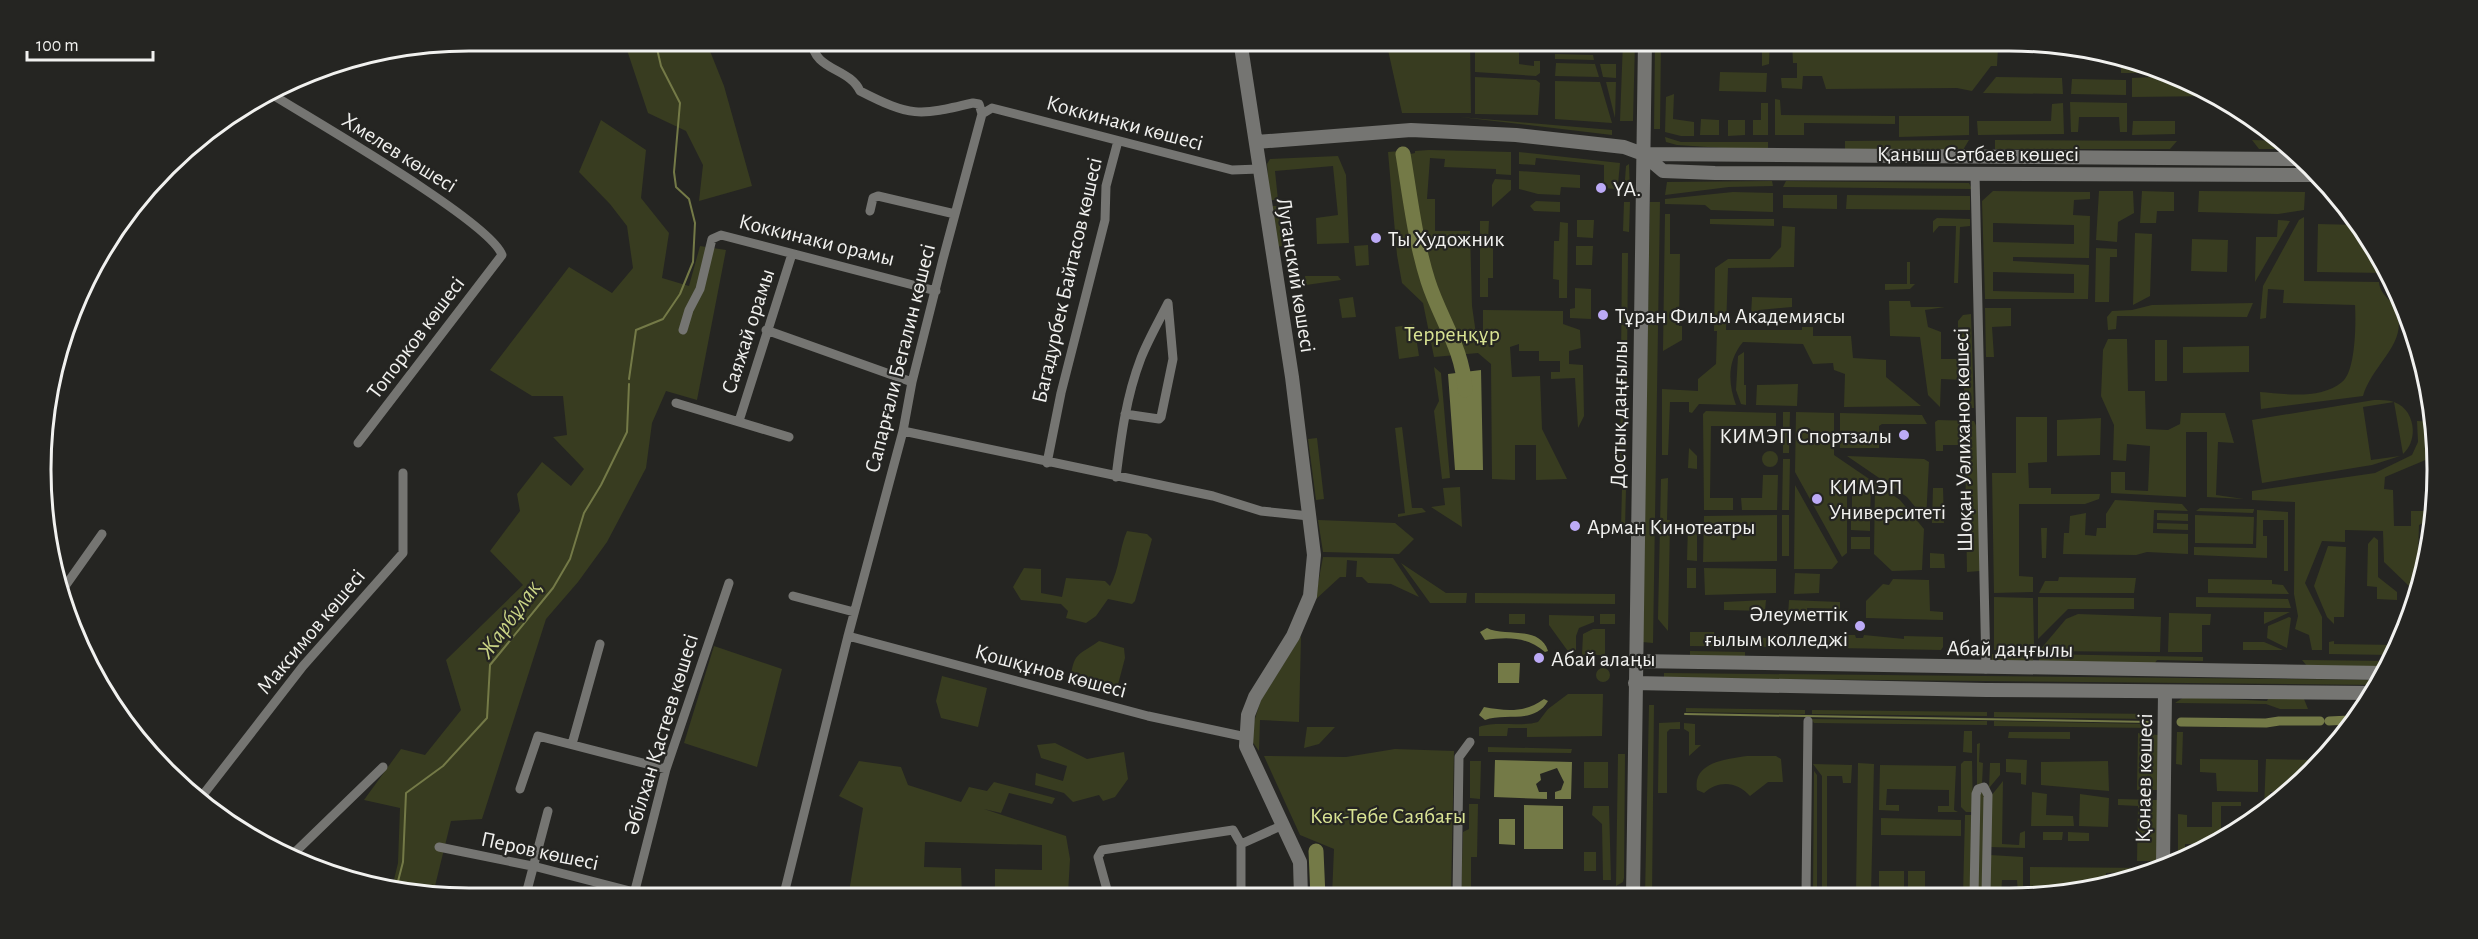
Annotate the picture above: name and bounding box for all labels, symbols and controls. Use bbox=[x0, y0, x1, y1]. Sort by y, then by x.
scale bar bbox=[27, 24, 153, 62]
text: 100 m bbox=[36, 37, 79, 55]
street label: Коккинаки көшесі bbox=[1044, 91, 1206, 154]
street label: Хмелев көшесі bbox=[338, 109, 461, 197]
street label: Қаныш Сәтбаев көшесі bbox=[1877, 143, 2079, 165]
street label: Багадурбек Байтасов көшесі bbox=[1028, 155, 1106, 405]
place label: YA. bbox=[1613, 178, 1641, 200]
marker: YA. bbox=[1594, 181, 1608, 195]
street label: Луганский көшесі bbox=[1273, 196, 1319, 354]
street label: Коккинаки орамы bbox=[737, 210, 897, 270]
place label: Ты Художник bbox=[1388, 228, 1504, 250]
marker: Ты Художник bbox=[1369, 231, 1383, 245]
street label: Сапарғали Бегалин көшесі bbox=[861, 241, 939, 475]
street label: Саяжай орамы bbox=[717, 266, 778, 396]
street label: Топорков көшесі bbox=[363, 272, 469, 403]
place label: Тұран Фильм Академиясы bbox=[1615, 305, 1846, 327]
marker: Тұран Фильм Академиясы bbox=[1596, 308, 1610, 322]
park label: Терреңқұр bbox=[1404, 323, 1500, 345]
street label: Шоқан Уәлиханов көшесі bbox=[1950, 328, 1976, 552]
street label: Достық даңғылы bbox=[1607, 340, 1631, 488]
place label: КИМЭП Спортзалы bbox=[1719, 425, 1892, 447]
marker: КИМЭП Спортзалы bbox=[1897, 428, 1911, 442]
place label: КИМЭП Университеті bbox=[1829, 476, 1946, 523]
marker: КИМЭП Университеті bbox=[1810, 492, 1824, 506]
place label: Арман Кинотеатры bbox=[1587, 516, 1755, 538]
marker: Арман Кинотеатры bbox=[1568, 519, 1582, 533]
street label: Максимов көшесі bbox=[252, 565, 369, 698]
water label: Жарбұлақ bbox=[473, 576, 546, 663]
place label: Әлеуметтік ғылым колледжі bbox=[1705, 603, 1848, 650]
marker: Әлеуметтік ғылым колледжі bbox=[1853, 619, 1867, 633]
street label: Әбілхан Қастеев көшесі bbox=[620, 631, 702, 838]
street label: Абай даңғылы bbox=[1946, 637, 2074, 661]
street label: Қошқұнов көшесі bbox=[972, 640, 1129, 702]
place label: Абай алаңы bbox=[1551, 648, 1656, 670]
marker: Абай алаңы bbox=[1532, 651, 1546, 665]
street label: Қонаев көшесі bbox=[2132, 713, 2156, 843]
park label: Көк-Төбе Саябағы bbox=[1310, 805, 1466, 827]
street label: Перов көшесі bbox=[479, 828, 601, 874]

